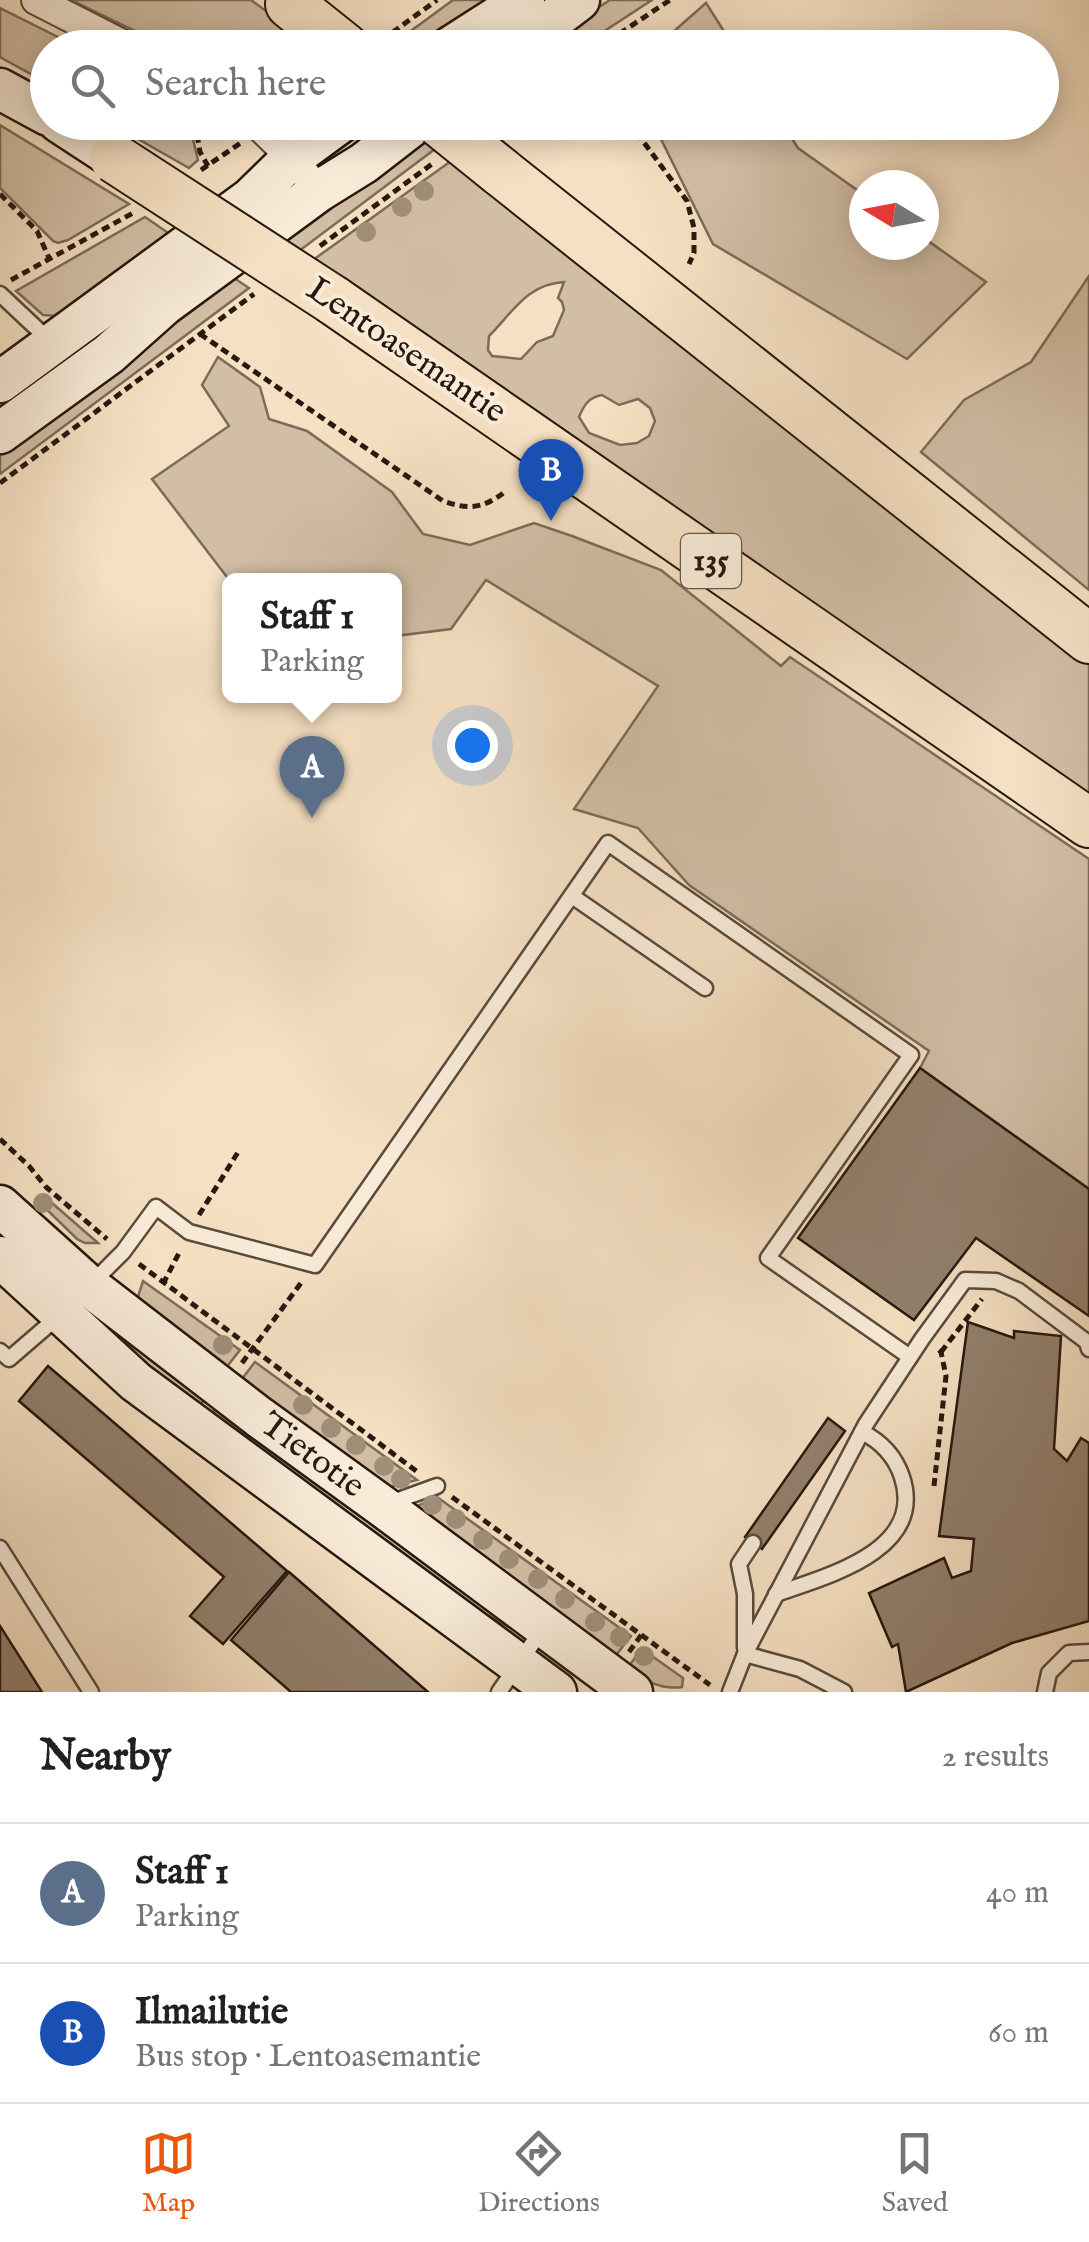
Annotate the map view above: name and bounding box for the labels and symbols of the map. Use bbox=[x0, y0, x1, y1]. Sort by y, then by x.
north arrow bbox=[849, 170, 939, 260]
street label: Lentoasemantie bbox=[297, 267, 515, 435]
pin: B bbox=[518, 438, 584, 521]
road number: 135 bbox=[681, 534, 741, 588]
your location bbox=[447, 720, 498, 771]
pin: A bbox=[280, 736, 344, 818]
street label: Tietotie bbox=[251, 1402, 374, 1509]

